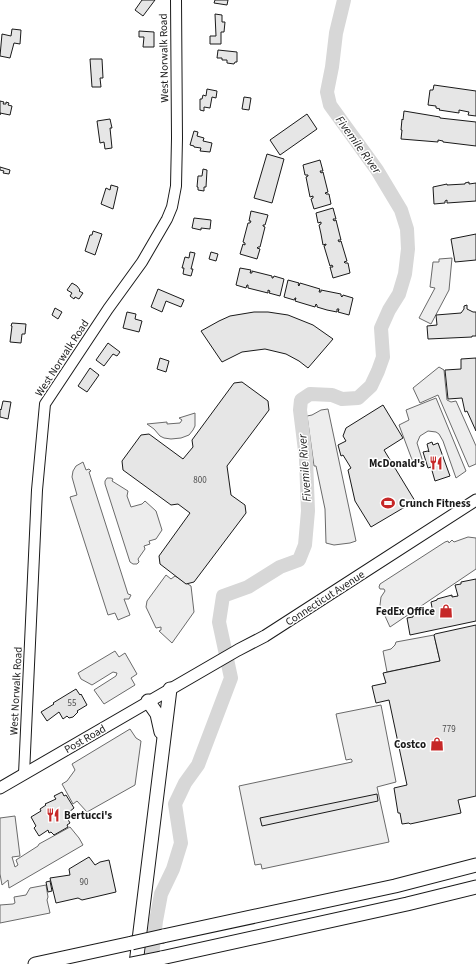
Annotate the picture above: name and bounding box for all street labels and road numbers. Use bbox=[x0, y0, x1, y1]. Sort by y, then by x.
street label: West Norwalk Road bbox=[156, 13, 172, 103]
street label: West Norwalk Road bbox=[31, 317, 93, 399]
street label: Connecticut Avenue bbox=[282, 566, 368, 629]
street label: West Norwalk Road bbox=[6, 646, 26, 736]
street label: Post Road bbox=[61, 721, 109, 757]

